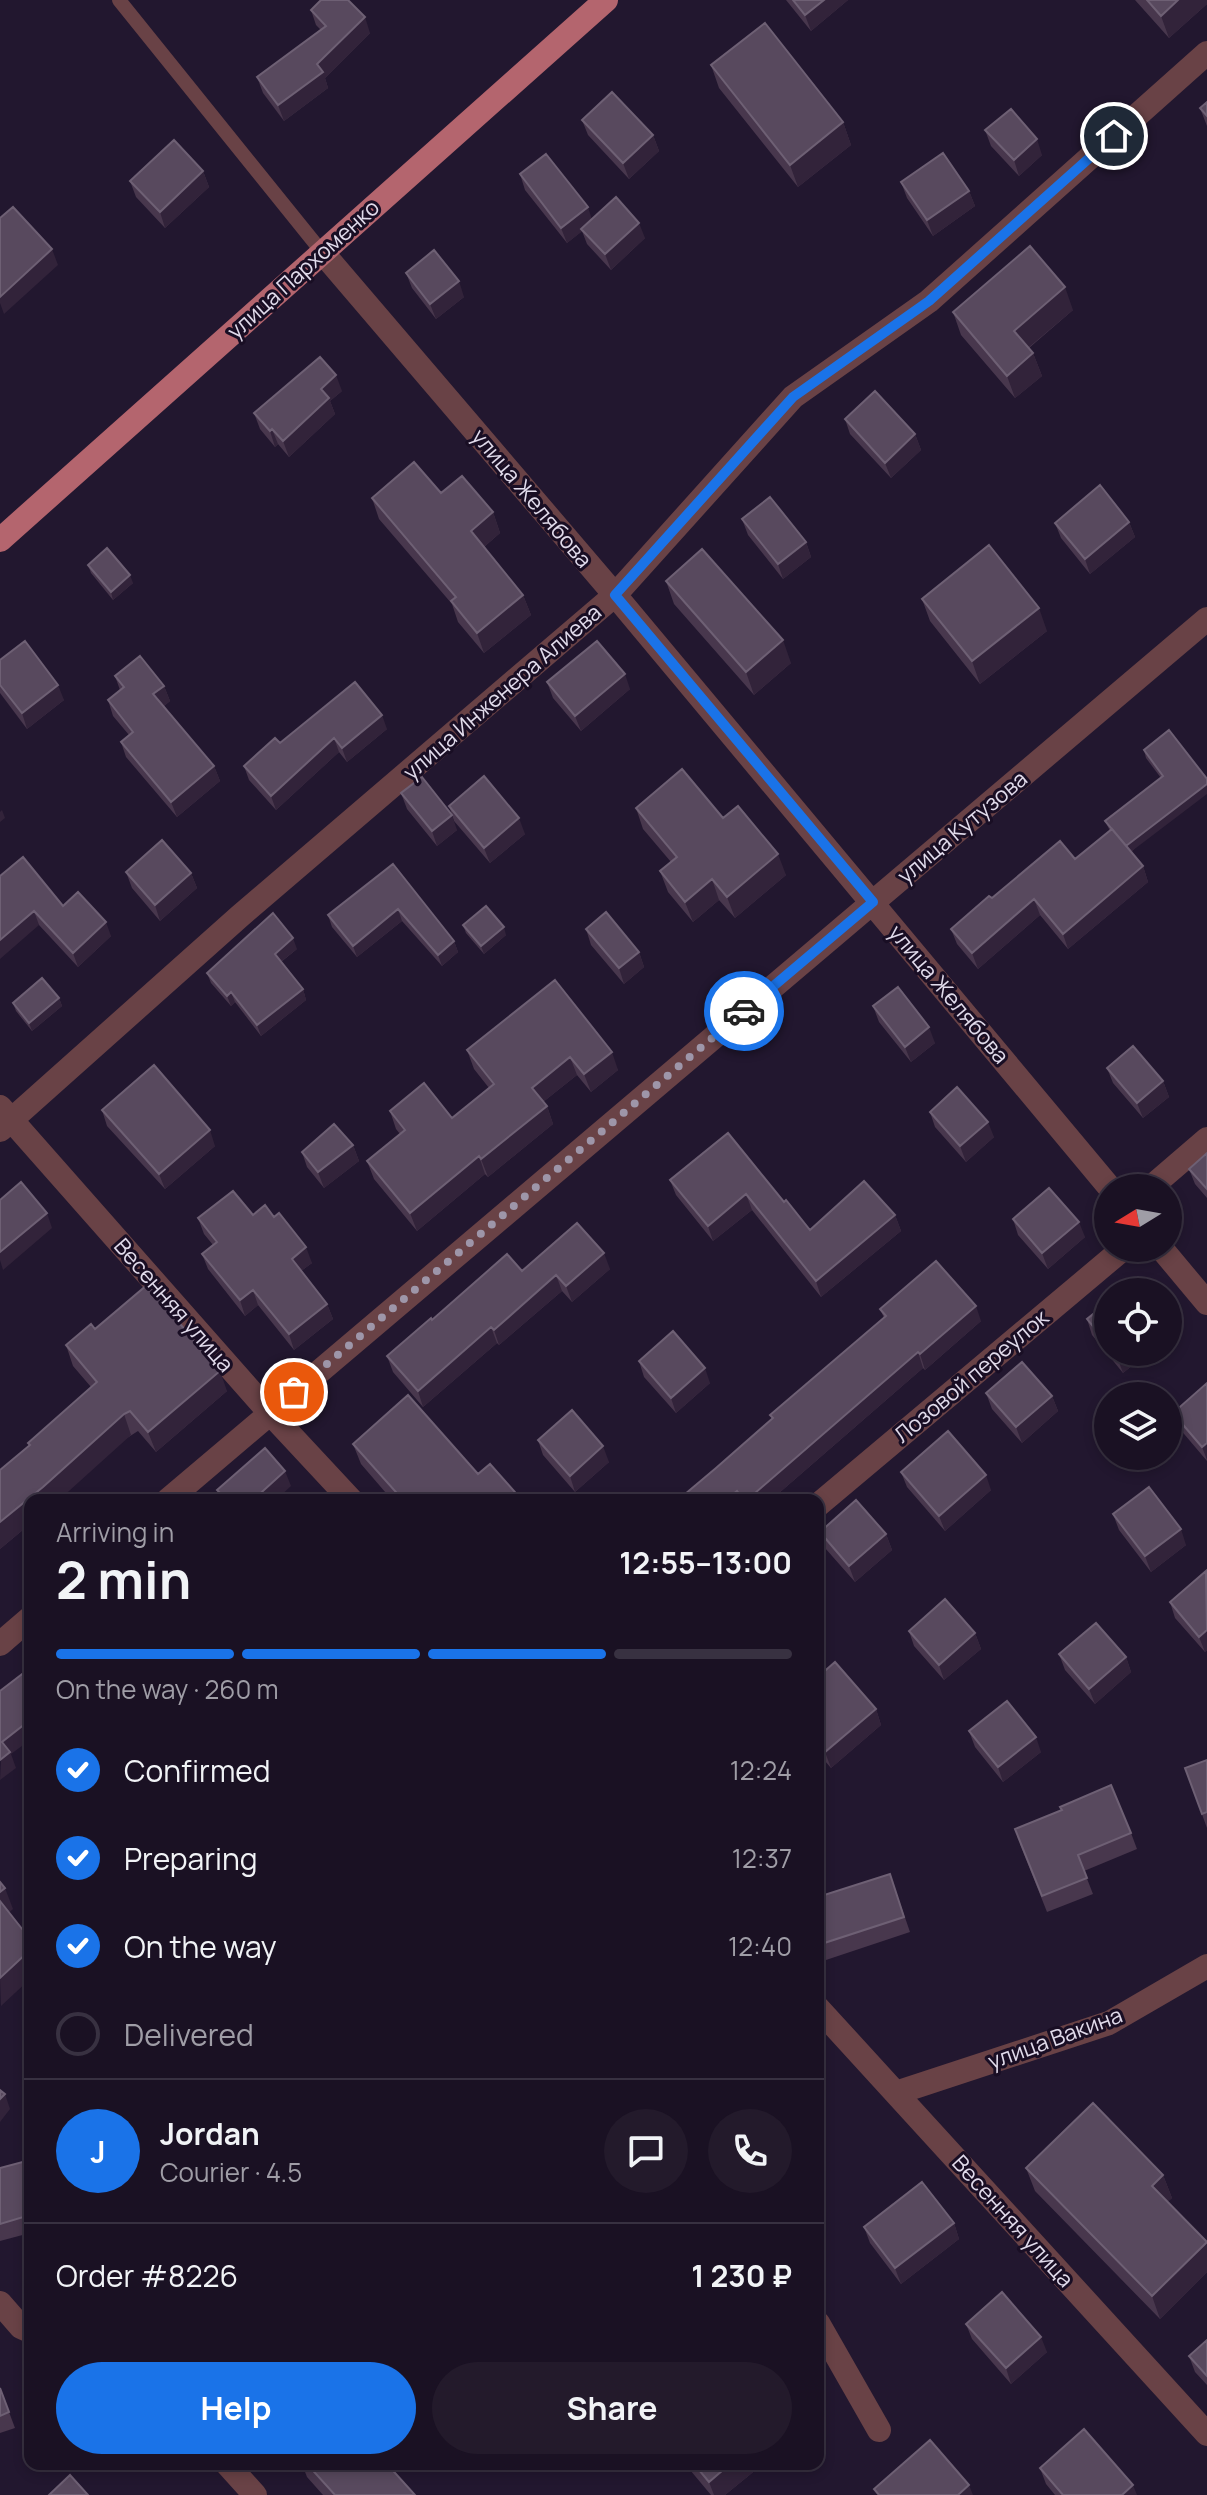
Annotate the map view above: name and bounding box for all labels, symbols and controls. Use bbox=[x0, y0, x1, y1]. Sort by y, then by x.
pin bbox=[1080, 102, 1148, 170]
icon: home bbox=[1092, 114, 1136, 158]
street label: улица Пархоменко bbox=[220, 192, 386, 346]
street label: улица Желябова bbox=[465, 422, 599, 574]
street label: улица Инженера Алиева bbox=[396, 597, 608, 787]
street label: улица Кутузова bbox=[891, 764, 1033, 890]
street label: улица Желябова bbox=[882, 918, 1016, 1070]
courier bbox=[704, 971, 784, 1051]
icon: car bbox=[722, 989, 766, 1033]
north arrow bbox=[1094, 1174, 1182, 1262]
map controls bbox=[1094, 1174, 1182, 1470]
street label: Весенняя улица bbox=[107, 1232, 241, 1378]
button: locate bbox=[1094, 1278, 1182, 1366]
street label: Лозовой переулок bbox=[887, 1302, 1055, 1449]
pin bbox=[260, 1358, 328, 1426]
icon: bag bbox=[272, 1370, 316, 1414]
button: layers bbox=[1094, 1382, 1182, 1470]
text: Arriving in bbox=[56, 1514, 174, 1550]
text: 12:55–13:00 bbox=[619, 1542, 792, 1583]
text: 2 min bbox=[56, 1544, 191, 1615]
text: On the way · 260 m bbox=[56, 1671, 279, 1707]
icon: check bbox=[56, 1748, 100, 1792]
text: Confirmed bbox=[124, 1750, 271, 1791]
text: 12:24 bbox=[730, 1752, 792, 1788]
icon: check bbox=[56, 1836, 100, 1880]
text: Preparing bbox=[124, 1838, 258, 1879]
text: 12:37 bbox=[732, 1840, 792, 1876]
icon: check bbox=[56, 1924, 100, 1968]
text: On the way bbox=[124, 1926, 277, 1967]
text: 12:40 bbox=[728, 1928, 792, 1964]
street label: улица Вакина bbox=[984, 2000, 1126, 2076]
text: Delivered bbox=[124, 2014, 254, 2055]
button: chat bbox=[604, 2109, 688, 2193]
button: phone bbox=[708, 2109, 792, 2193]
text: Jordan bbox=[160, 2113, 260, 2154]
text: J bbox=[90, 2131, 106, 2172]
street label: Весенняя улица bbox=[946, 2148, 1080, 2294]
text: Courier · 4.5 bbox=[160, 2154, 302, 2190]
text: Order #8226 bbox=[56, 2255, 238, 2296]
text: 1 230 ₽ bbox=[691, 2255, 792, 2296]
button: Help bbox=[56, 2362, 416, 2454]
button: Share bbox=[432, 2362, 792, 2454]

